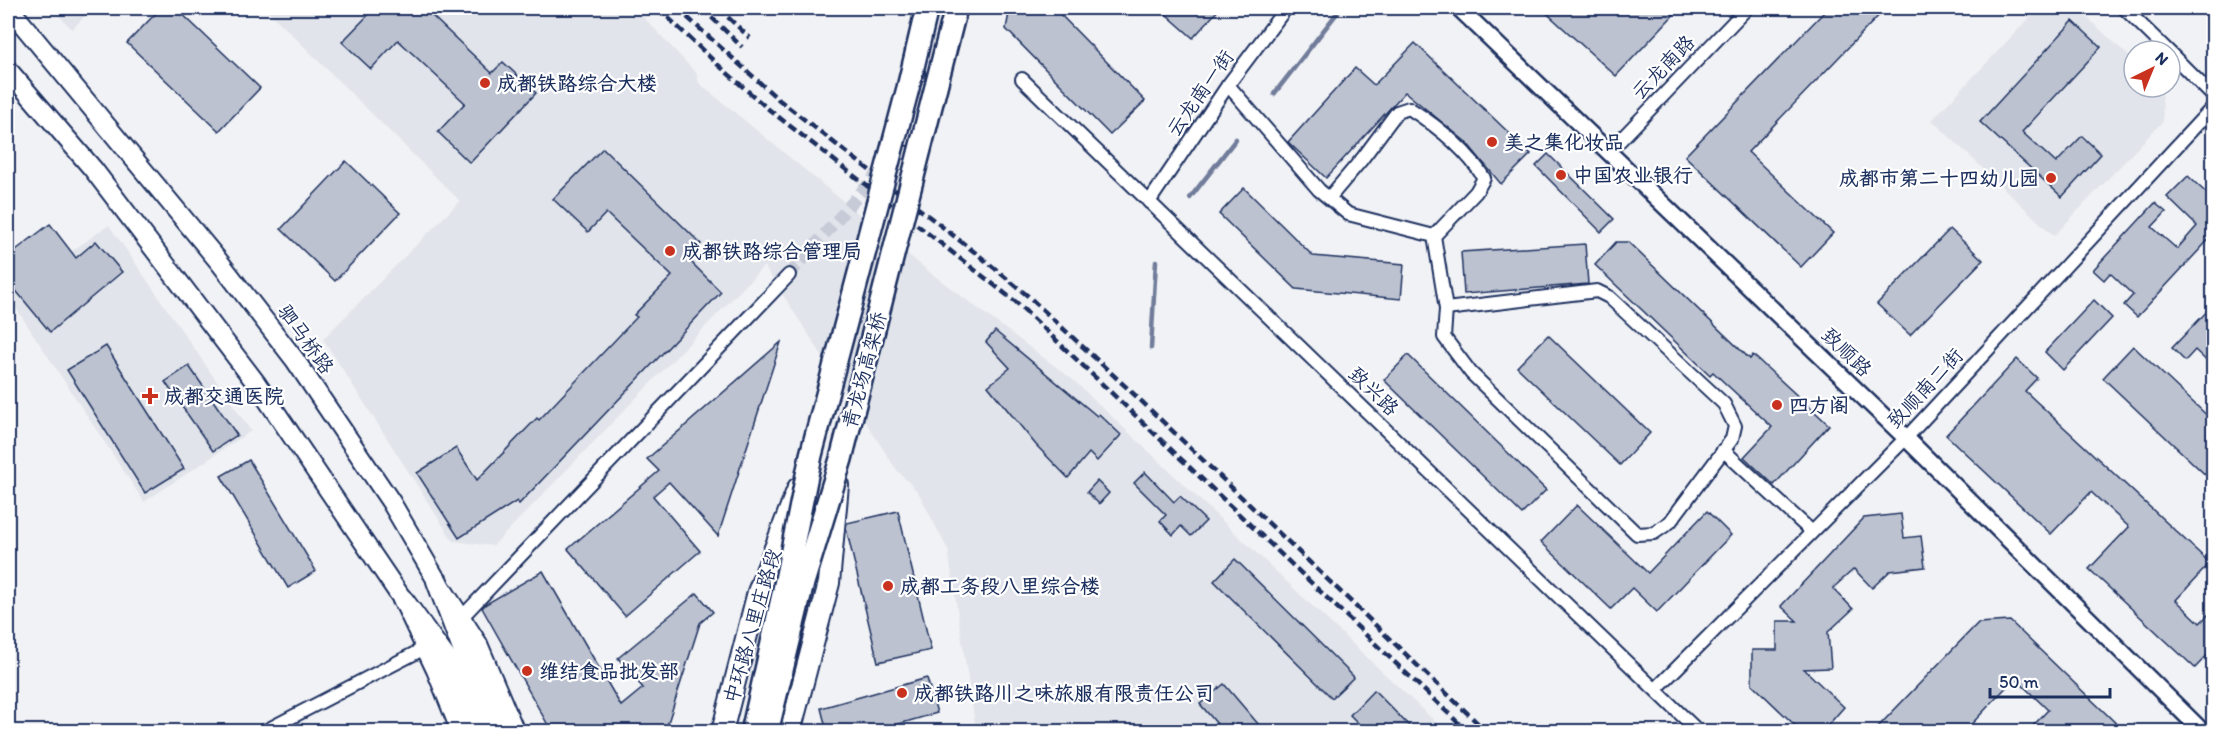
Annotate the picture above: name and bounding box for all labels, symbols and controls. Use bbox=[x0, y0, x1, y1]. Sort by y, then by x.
street label: 云龙南路 bbox=[1627, 29, 1700, 104]
north arrow bbox=[2122, 39, 2182, 99]
street label: 云龙南一街 bbox=[1161, 45, 1239, 141]
text: N bbox=[2151, 48, 2172, 69]
place label: 成都铁路综合大楼 bbox=[497, 71, 657, 95]
marker: 成都铁路综合大楼 bbox=[478, 76, 492, 90]
place label: 美之集化妆品 bbox=[1504, 130, 1624, 154]
marker: 美之集化妆品 bbox=[1485, 135, 1499, 149]
place label: 中国农业银行 bbox=[1573, 163, 1693, 187]
place label: 成都市第二十四幼儿园 bbox=[1839, 166, 2039, 190]
marker: 中国农业银行 bbox=[1554, 168, 1568, 182]
marker: 成都市第二十四幼儿园 bbox=[2044, 171, 2058, 185]
place label: 成都铁路综合管理局 bbox=[682, 239, 862, 263]
marker: 成都铁路综合管理局 bbox=[663, 244, 677, 258]
street label: 驷马桥路 bbox=[273, 300, 340, 379]
street label: 青龙场高架桥 bbox=[837, 309, 891, 431]
street label: 致顺路 bbox=[1817, 323, 1878, 382]
street label: 致顺南二街 bbox=[1882, 343, 1968, 433]
street label: 致兴路 bbox=[1344, 362, 1405, 421]
place label: 成都交通医院 bbox=[164, 384, 284, 408]
marker: 成都交通医院 bbox=[141, 387, 159, 405]
place label: 四方阁 bbox=[1789, 393, 1849, 417]
marker: 四方阁 bbox=[1770, 398, 1784, 412]
street label: 中环路八里庄路段 bbox=[718, 546, 786, 706]
place label: 成都工务段八里综合楼 bbox=[900, 574, 1100, 598]
marker: 成都工务段八里综合楼 bbox=[881, 579, 895, 593]
place label: 维结食品批发部 bbox=[539, 659, 679, 683]
scale bar bbox=[1990, 661, 2110, 699]
marker: 维结食品批发部 bbox=[520, 664, 534, 678]
text: 50 m bbox=[1999, 671, 2039, 693]
place label: 成都铁路川之味旅服有限责任公司 bbox=[914, 681, 1214, 705]
marker: 成都铁路川之味旅服有限责任公司 bbox=[895, 686, 909, 700]

